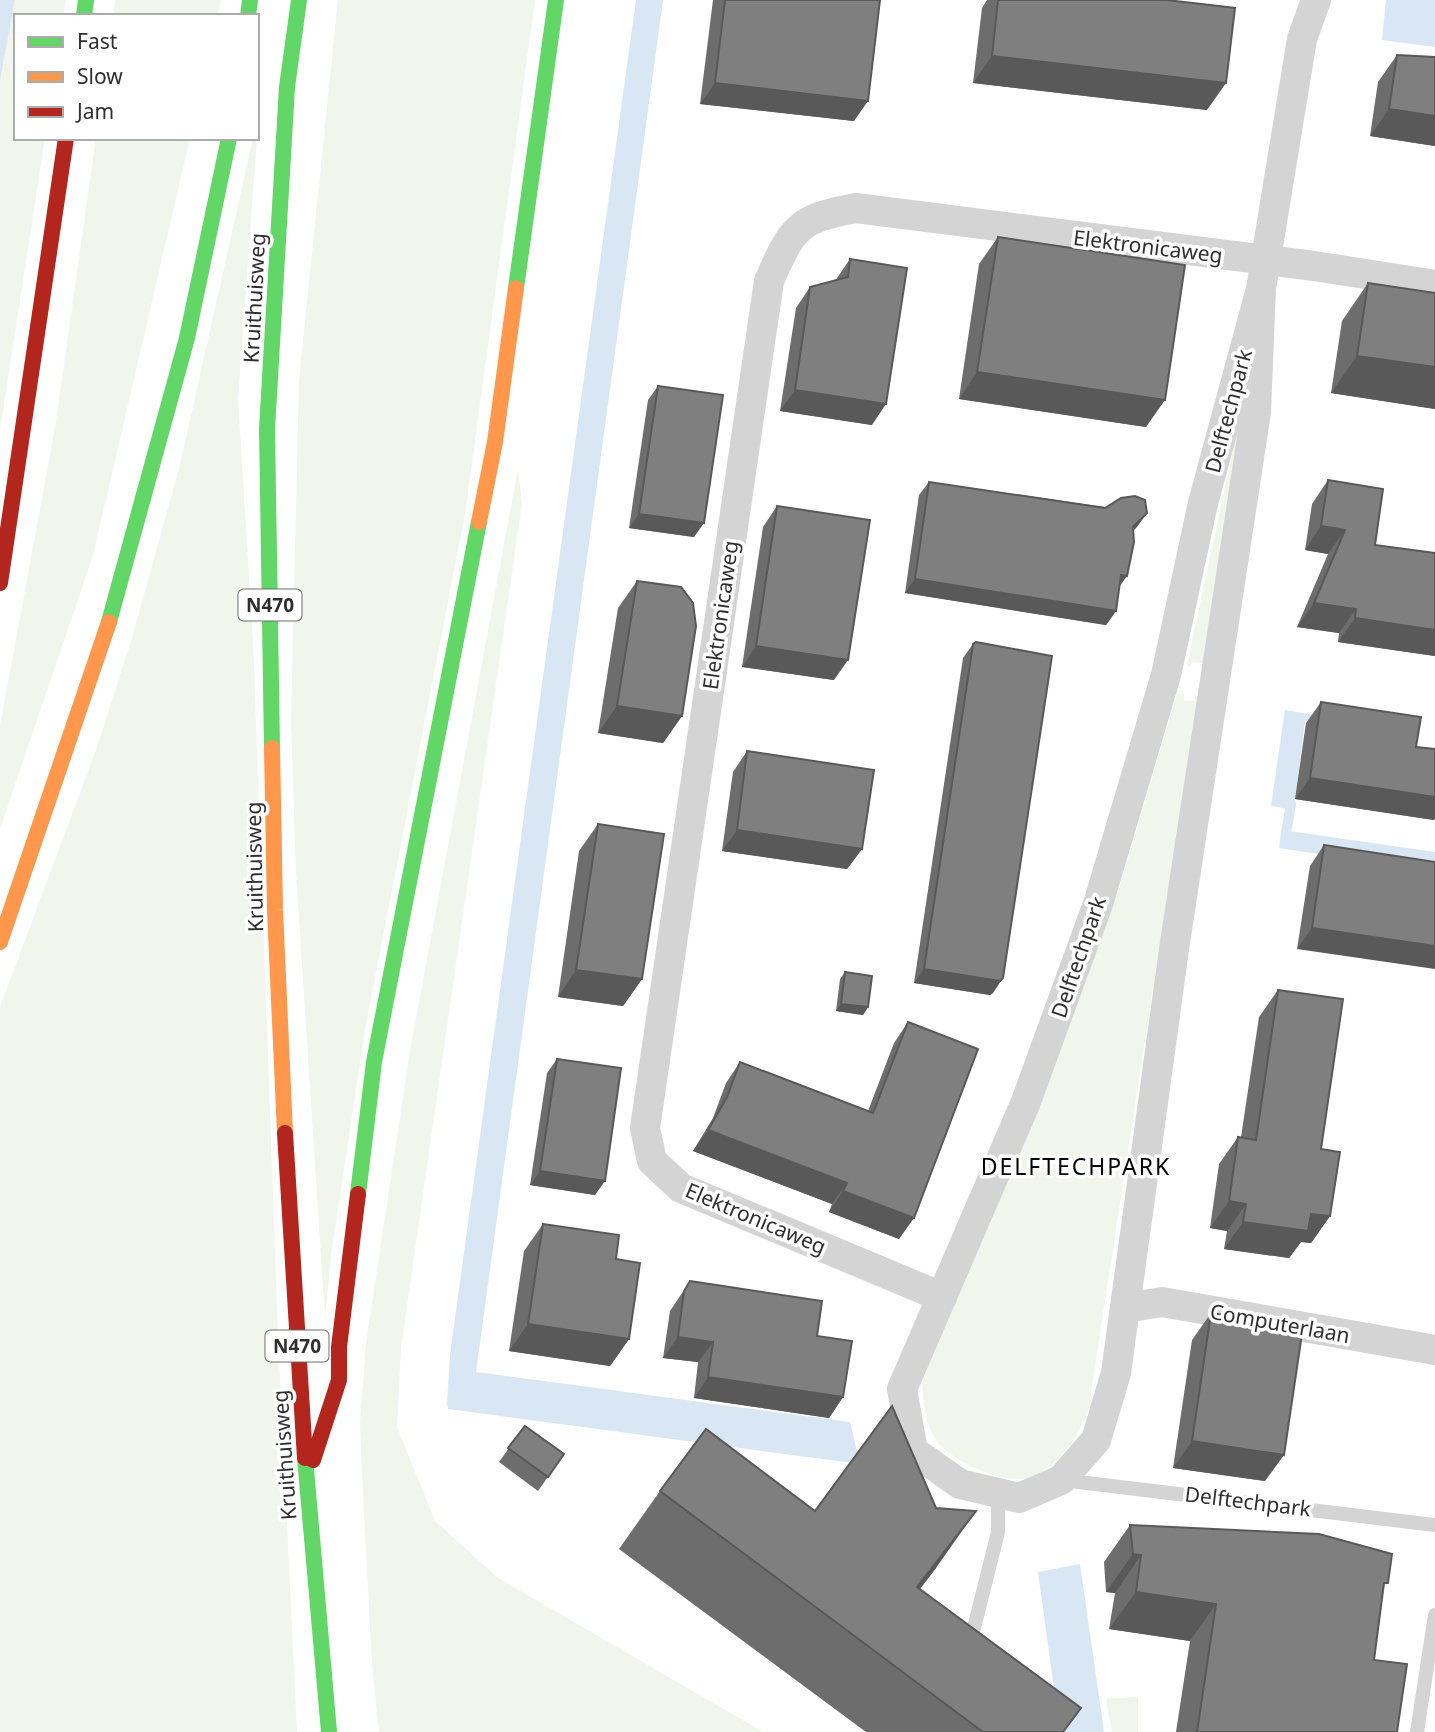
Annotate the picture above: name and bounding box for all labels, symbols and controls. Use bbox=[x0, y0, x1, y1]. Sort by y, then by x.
legend bbox=[14, 14, 259, 140]
text: Fast bbox=[77, 27, 118, 55]
text: Slow bbox=[77, 62, 123, 90]
text: Jam bbox=[75, 97, 114, 125]
street label: Elektronicaweg bbox=[1072, 223, 1224, 269]
street label: Kruithuisweg bbox=[237, 232, 271, 364]
street label: Delftechpark bbox=[1198, 345, 1258, 476]
street label: Elektronicaweg bbox=[696, 539, 744, 691]
road number: N470 bbox=[238, 590, 302, 620]
street label: Kruithuisweg bbox=[239, 802, 269, 932]
street label: Delftechpark bbox=[1044, 892, 1112, 1022]
district label: DELFTECHPARK bbox=[981, 1150, 1171, 1182]
street label: Elektronicaweg bbox=[681, 1176, 831, 1260]
street label: Computerlaan bbox=[1208, 1297, 1352, 1349]
road number: N470 bbox=[266, 1330, 328, 1362]
street label: Kruithuisweg bbox=[265, 1389, 303, 1521]
street label: Delftechpark bbox=[1183, 1479, 1313, 1523]

